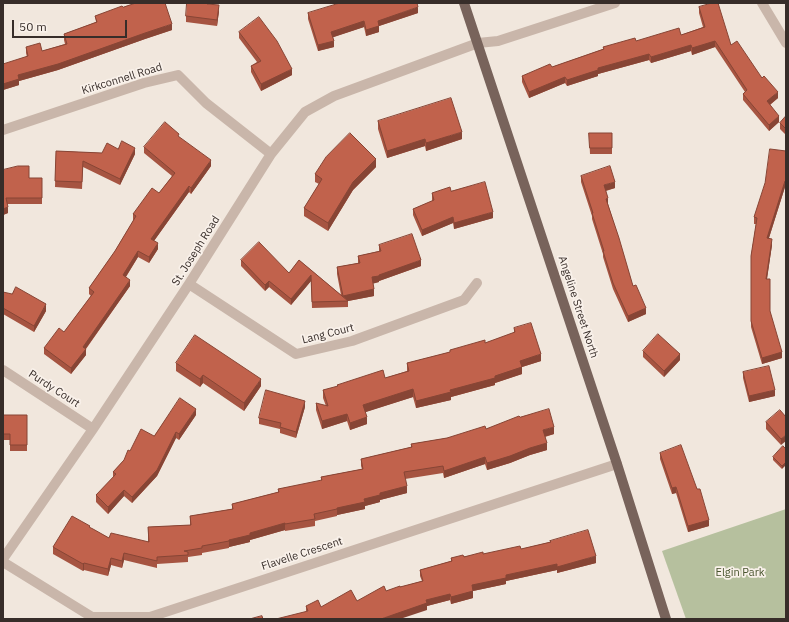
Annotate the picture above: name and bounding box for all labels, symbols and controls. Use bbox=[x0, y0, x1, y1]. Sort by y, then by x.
scale bar bbox=[14, 12, 129, 38]
text: 50 m bbox=[19, 19, 47, 34]
street label: Kirkconnell Road bbox=[80, 61, 164, 97]
street label: St. Joseph Road bbox=[169, 214, 223, 288]
street label: Angeline Street North bbox=[555, 254, 601, 360]
street label: Lang Court bbox=[301, 321, 355, 347]
street label: Purdy Court bbox=[26, 368, 82, 410]
street label: Flavelle Crescent bbox=[260, 535, 344, 573]
park label: Elgin Park bbox=[715, 566, 765, 580]

